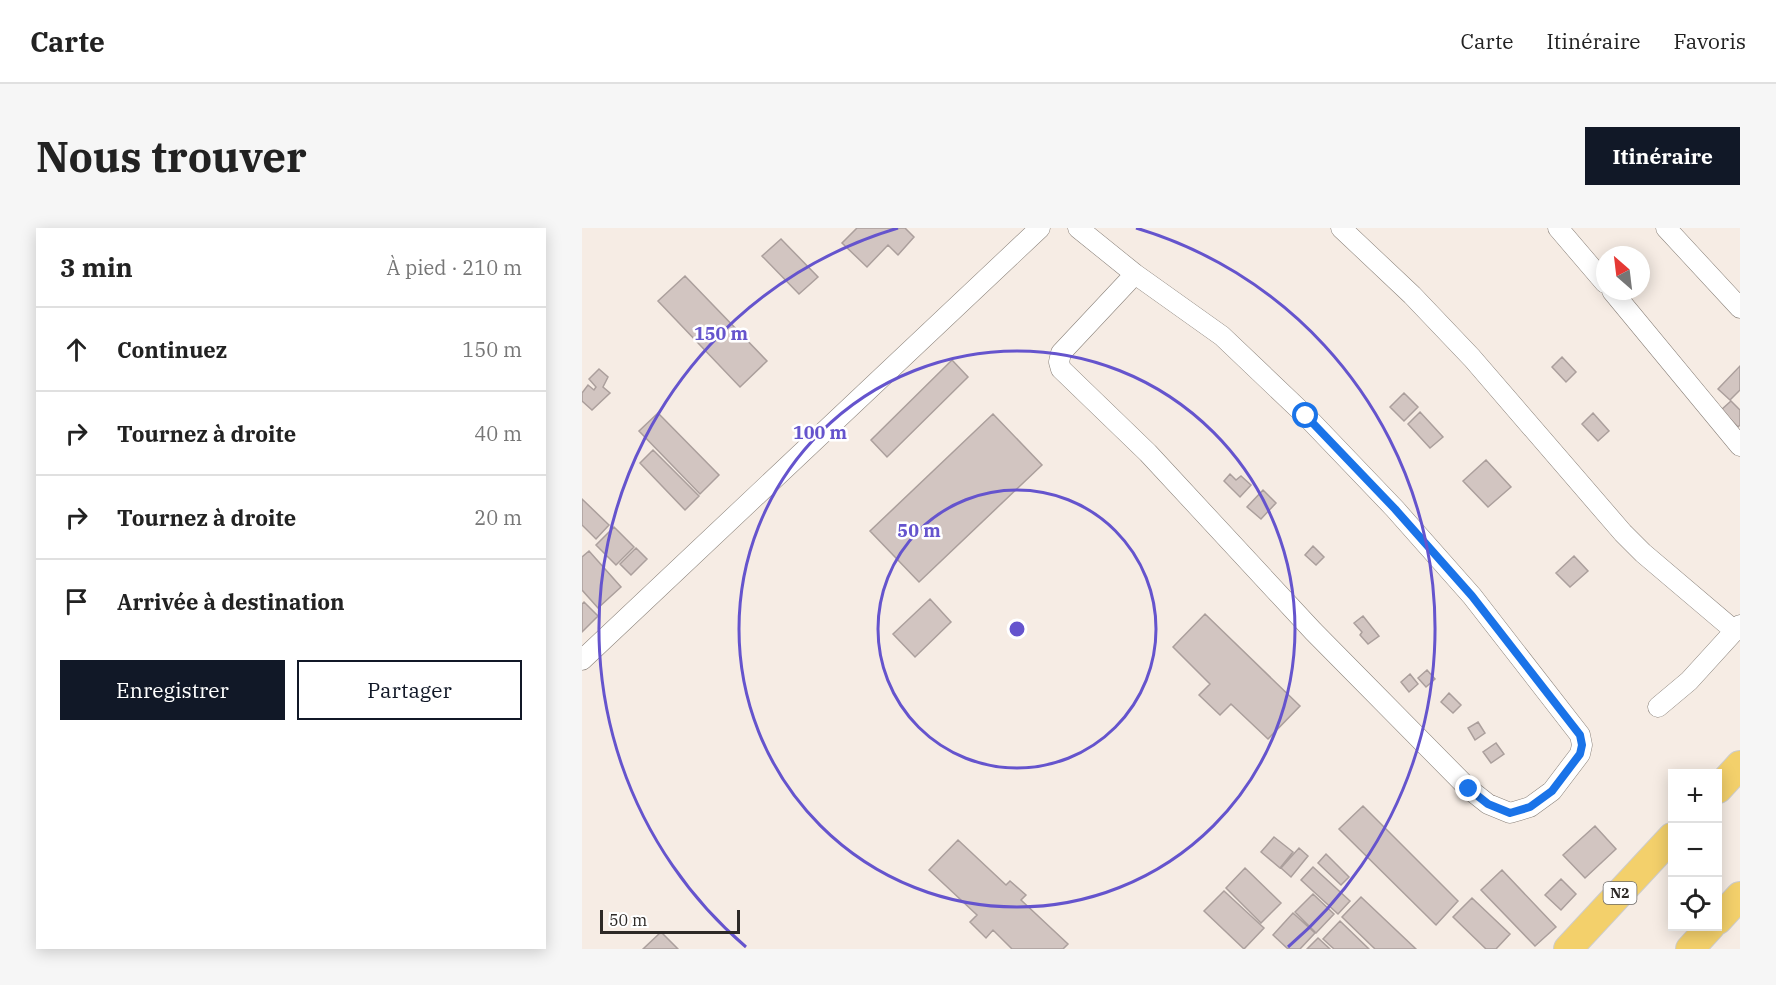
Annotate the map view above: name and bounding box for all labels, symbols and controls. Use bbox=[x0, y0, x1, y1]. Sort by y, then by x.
text: Carte bbox=[30, 23, 105, 60]
text: Carte bbox=[1460, 27, 1514, 55]
text: Itinéraire bbox=[1547, 27, 1640, 55]
text: Favoris bbox=[1673, 27, 1746, 55]
button: Itinéraire bbox=[1585, 127, 1740, 185]
text: Nous trouver bbox=[36, 129, 307, 184]
north arrow bbox=[1596, 246, 1650, 300]
text: 3 min bbox=[60, 250, 133, 284]
text: À pied · 210 m bbox=[387, 254, 522, 281]
text: 150 m bbox=[694, 322, 749, 345]
icon: ahead bbox=[60, 333, 93, 366]
text: Continuez bbox=[117, 335, 227, 364]
text: 150 m bbox=[462, 336, 522, 363]
route start bbox=[1292, 402, 1318, 428]
icon: right bbox=[60, 417, 93, 450]
text: Tournez à droite bbox=[117, 419, 296, 448]
text: 40 m bbox=[474, 420, 522, 447]
text: 100 m bbox=[793, 421, 848, 444]
icon: right bbox=[60, 501, 93, 534]
text: Tournez à droite bbox=[117, 503, 296, 532]
text: 20 m bbox=[474, 504, 522, 531]
text: 50 m bbox=[897, 519, 941, 542]
icon: arrive bbox=[60, 585, 93, 618]
text: Arrivée à destination bbox=[117, 587, 345, 616]
centre of rings bbox=[1007, 619, 1027, 639]
button: Enregistrer bbox=[60, 660, 285, 720]
button: Partager bbox=[297, 660, 522, 720]
map controls bbox=[1668, 769, 1722, 931]
button: + bbox=[1668, 769, 1722, 823]
route end bbox=[1455, 775, 1481, 801]
button: − bbox=[1668, 823, 1722, 877]
button: locate bbox=[1668, 877, 1722, 931]
road number: N2 bbox=[1604, 882, 1636, 904]
scale bar bbox=[600, 907, 740, 934]
text: 50 m bbox=[609, 910, 647, 930]

